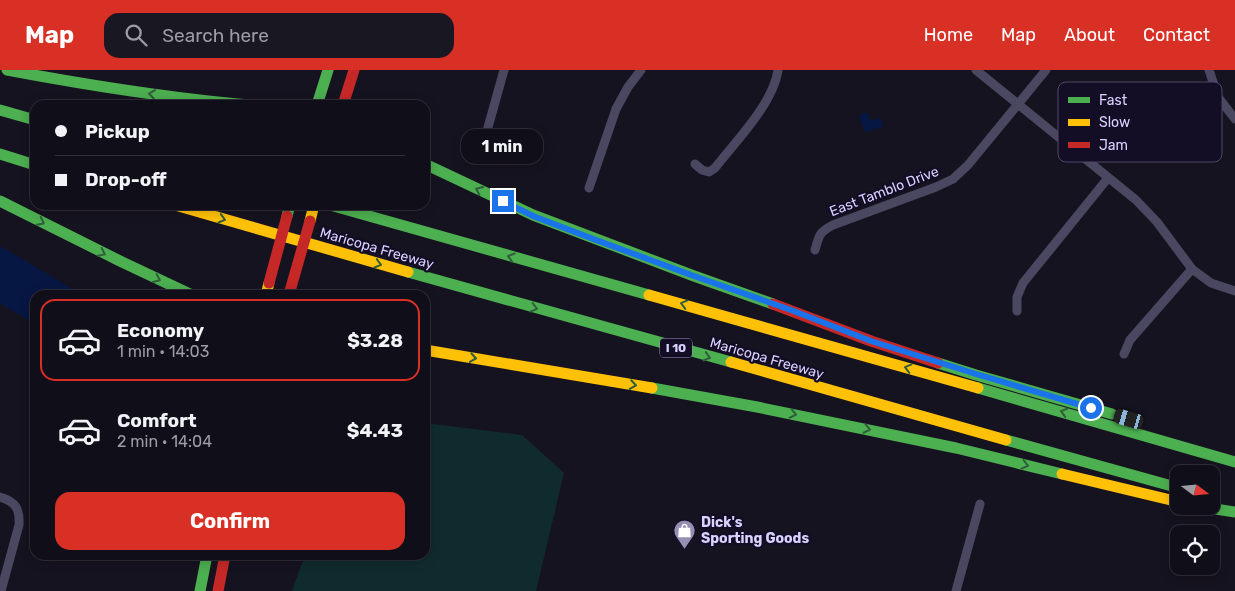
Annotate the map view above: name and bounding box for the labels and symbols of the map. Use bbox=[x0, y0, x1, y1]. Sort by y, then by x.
legend bbox=[1058, 82, 1222, 162]
one-way arrow bbox=[148, 89, 156, 99]
text: Fast bbox=[1099, 92, 1128, 109]
text: Slow bbox=[1099, 114, 1130, 131]
callout: 1 min bbox=[462, 128, 544, 164]
text: Jam bbox=[1099, 137, 1128, 154]
street label: East Tamblo Drive bbox=[827, 163, 941, 220]
one-way arrow bbox=[476, 187, 485, 197]
route end bbox=[492, 190, 514, 212]
one-way arrow bbox=[217, 213, 225, 223]
one-way arrow bbox=[36, 216, 45, 226]
street label: Maricopa Freeway bbox=[318, 224, 436, 273]
one-way arrow bbox=[97, 246, 106, 257]
one-way arrow bbox=[507, 252, 515, 262]
one-way arrow bbox=[373, 258, 381, 268]
one-way arrow bbox=[152, 272, 161, 283]
one-way arrow bbox=[681, 300, 689, 310]
one-way arrow bbox=[530, 302, 538, 312]
street label: Maricopa Freeway bbox=[708, 334, 826, 383]
road number: I 10 bbox=[660, 338, 692, 358]
one-way arrow bbox=[703, 351, 711, 361]
one-way arrow bbox=[469, 353, 477, 363]
one-way arrow bbox=[904, 364, 912, 374]
one-way arrow bbox=[630, 379, 638, 390]
route start bbox=[1080, 397, 1102, 419]
one-way arrow bbox=[789, 408, 798, 419]
one-way arrow bbox=[1061, 408, 1069, 418]
car bbox=[1112, 408, 1145, 430]
one-way arrow bbox=[862, 424, 871, 434]
one-way arrow bbox=[1021, 459, 1030, 470]
north arrow bbox=[1170, 465, 1220, 515]
place label: Dick's Sporting Goods bbox=[701, 514, 809, 547]
shop icon: Dick's Sporting Goods bbox=[673, 518, 697, 549]

